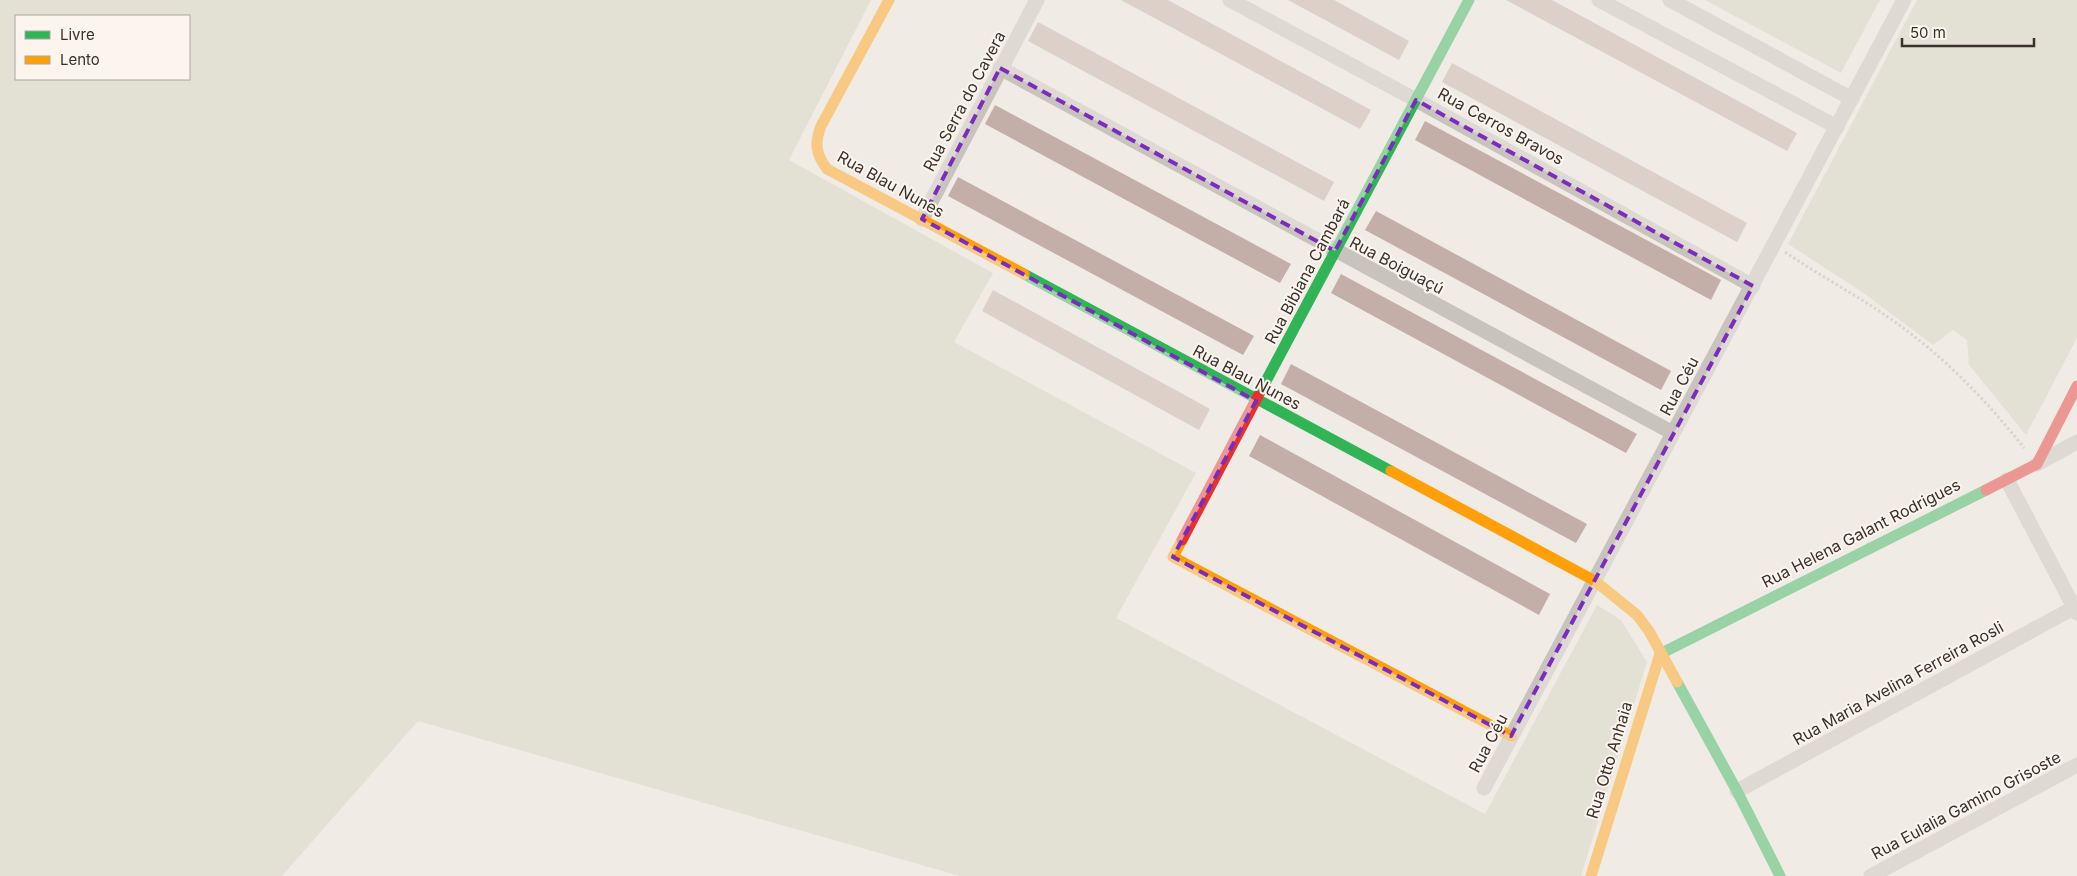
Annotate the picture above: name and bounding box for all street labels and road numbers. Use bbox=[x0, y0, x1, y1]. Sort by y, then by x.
street label: Rua Serra do Cavera bbox=[919, 27, 1009, 175]
street label: Rua Cerros Bravos bbox=[1435, 83, 1567, 169]
street label: Rua Blau Nunes bbox=[834, 146, 948, 222]
street label: Rua Bibiana Cambará bbox=[1260, 195, 1354, 347]
street label: Rua Boiguaçú bbox=[1346, 232, 1448, 298]
street label: Rua Blau Nunes bbox=[1190, 340, 1304, 414]
street label: Rua Céu bbox=[1655, 353, 1703, 419]
street label: Rua Helena Galant Rodrigues bbox=[1758, 474, 1964, 592]
street label: Rua Maria Avelina Ferreira Rosli bbox=[1789, 617, 2007, 749]
street label: Rua Otto Anhaia bbox=[1582, 699, 1636, 821]
street label: Rua Céu bbox=[1464, 710, 1512, 776]
street label: Rua Eulalia Gamino Grisoste bbox=[1868, 746, 2064, 864]

